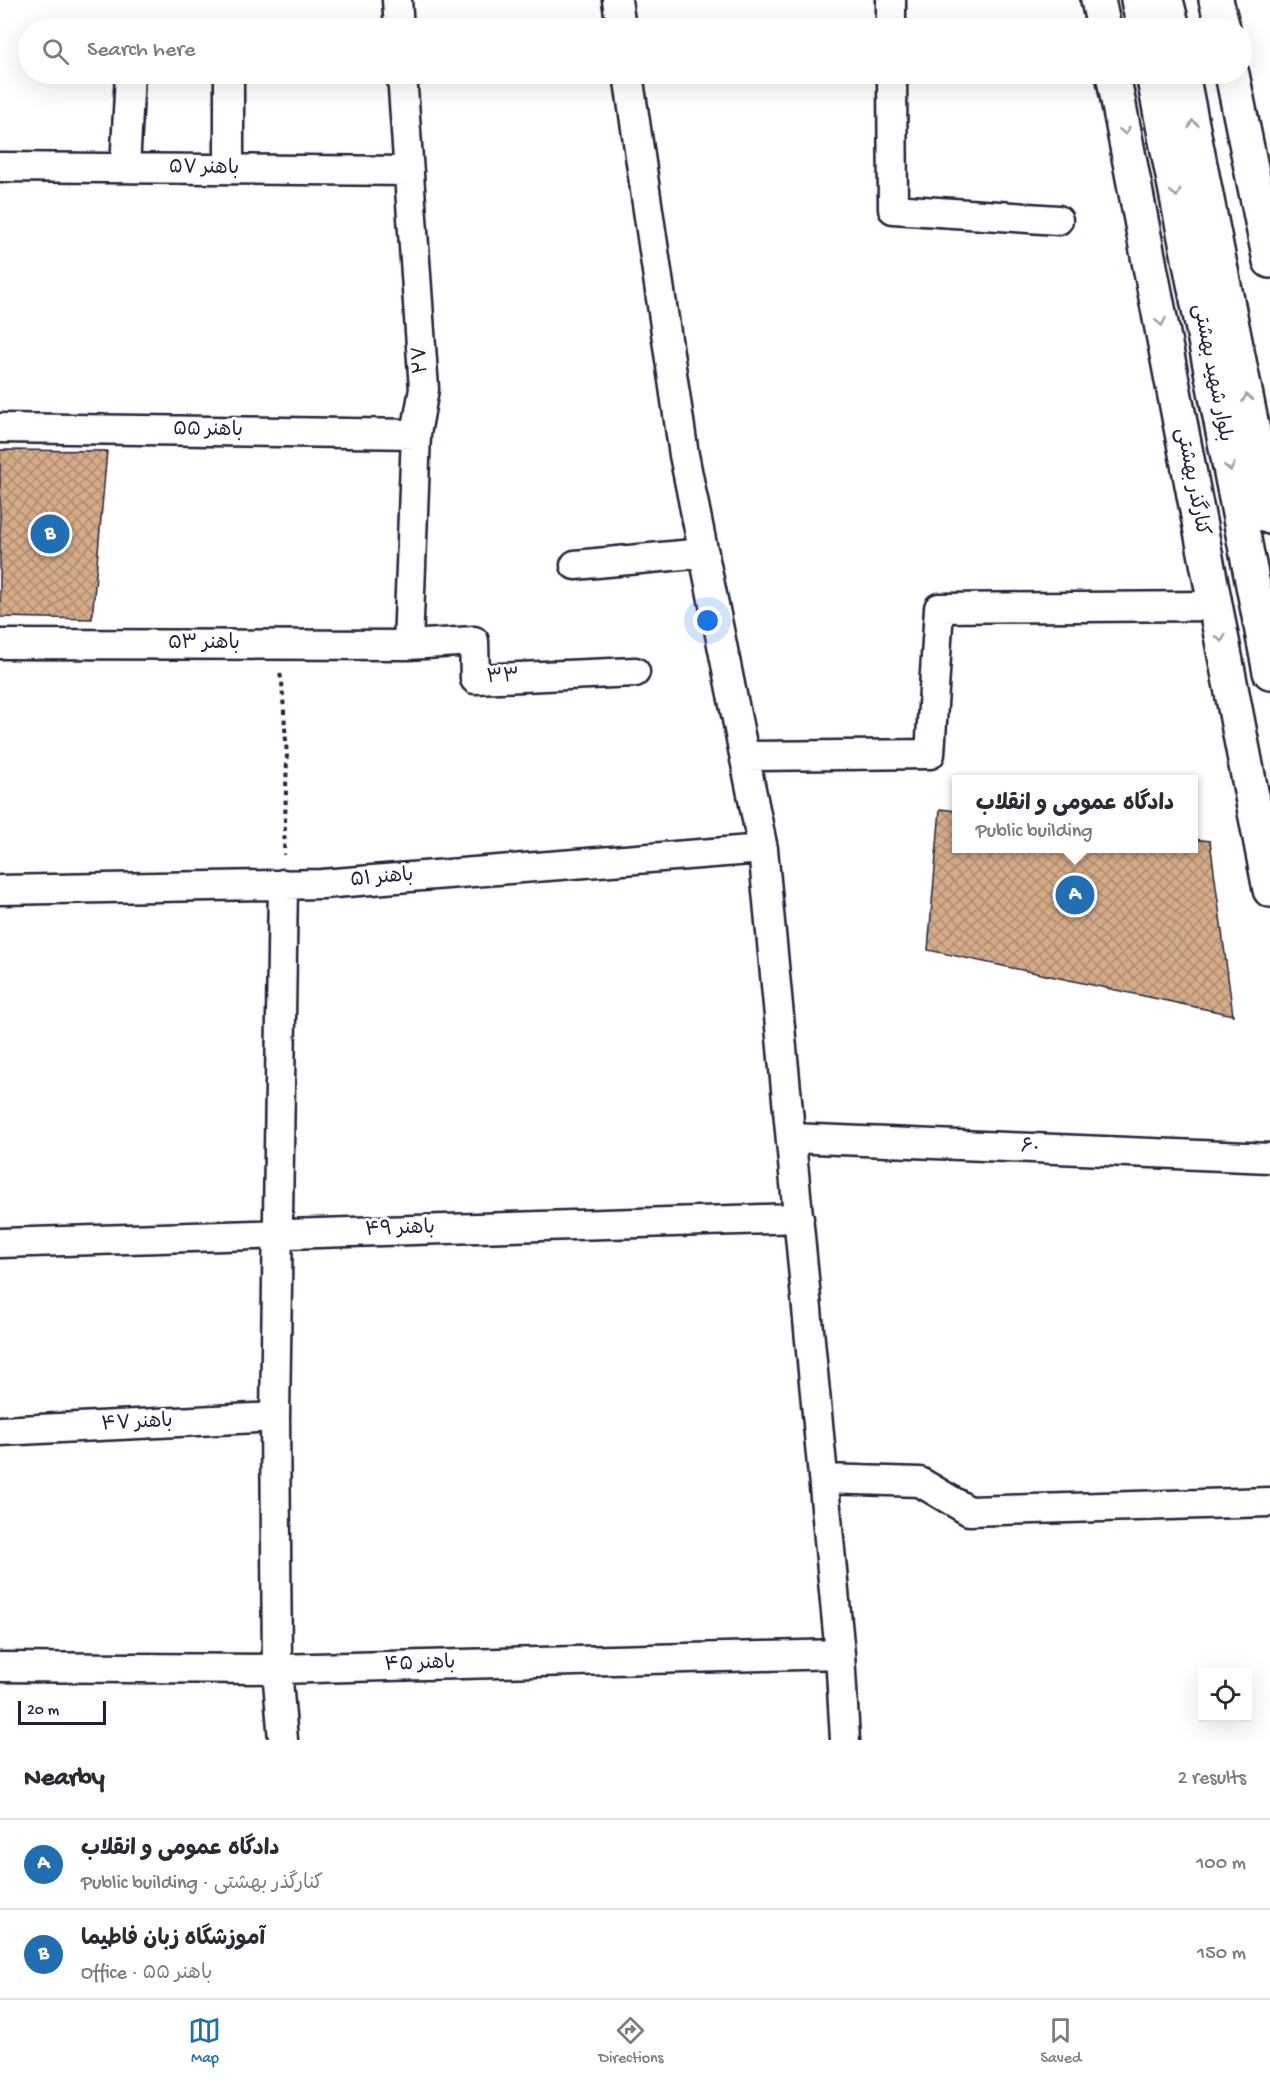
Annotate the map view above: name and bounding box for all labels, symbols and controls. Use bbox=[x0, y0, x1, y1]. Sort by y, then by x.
search box bbox=[18, 18, 1252, 84]
icon: search bbox=[39, 35, 72, 68]
text: Search here bbox=[87, 38, 195, 64]
one-way arrow bbox=[1187, 120, 1200, 130]
one-way arrow bbox=[1118, 126, 1131, 136]
street label: باهنر ۵۷ bbox=[169, 156, 239, 181]
one-way arrow bbox=[1169, 187, 1182, 197]
street label: بلوار شهید بهشتی bbox=[1186, 302, 1237, 444]
one-way arrow bbox=[1154, 317, 1167, 327]
street label: ۲۷ bbox=[410, 345, 434, 375]
one-way arrow bbox=[1241, 393, 1254, 403]
street label: باهنر ۵۵ bbox=[173, 418, 243, 443]
street label: کنارگذر بهشتی bbox=[1169, 425, 1216, 538]
one-way arrow bbox=[1223, 461, 1236, 471]
pin: B bbox=[31, 512, 70, 556]
your location bbox=[693, 606, 722, 635]
street label: باهنر ۵۳ bbox=[168, 632, 240, 656]
one-way arrow bbox=[1214, 633, 1227, 643]
street label: ۳۳ bbox=[486, 666, 520, 690]
popup bbox=[952, 775, 1198, 853]
text: دادگاه عمومی و انقلاب bbox=[976, 792, 1174, 818]
text: Public building bbox=[976, 821, 1093, 844]
street label: باهنر ۵۱ bbox=[349, 864, 415, 893]
pin: A bbox=[1056, 872, 1094, 918]
street label: ۶۰ bbox=[1020, 1136, 1040, 1160]
street label: باهنر ۴۹ bbox=[365, 1216, 435, 1243]
street label: باهنر ۴۷ bbox=[101, 1410, 173, 1437]
street label: باهنر ۴۵ bbox=[384, 1651, 456, 1678]
map controls bbox=[1198, 1668, 1252, 1722]
button: locate bbox=[1198, 1668, 1252, 1722]
scale bar bbox=[18, 1698, 106, 1726]
text: 20 m bbox=[27, 1702, 59, 1721]
text: Nearby bbox=[24, 1764, 105, 1795]
text: 2 results bbox=[1177, 1768, 1246, 1791]
text: دادگاه عمومی و انقلاب bbox=[81, 1837, 279, 1863]
text: A bbox=[38, 1853, 49, 1876]
text: 100 m bbox=[1196, 1853, 1246, 1876]
text: Public building · کنارگذر بهشتی bbox=[81, 1873, 323, 1896]
text: آموزشگاه زبان فاطیما bbox=[81, 1927, 265, 1953]
text: B bbox=[38, 1943, 49, 1966]
text: 150 m bbox=[1197, 1943, 1246, 1966]
text: Office · باهنر ۵۵ bbox=[81, 1963, 212, 1986]
tab: Map bbox=[188, 2014, 221, 2069]
tab: Directions bbox=[598, 2014, 664, 2069]
tab: Saved bbox=[1040, 2014, 1081, 2069]

